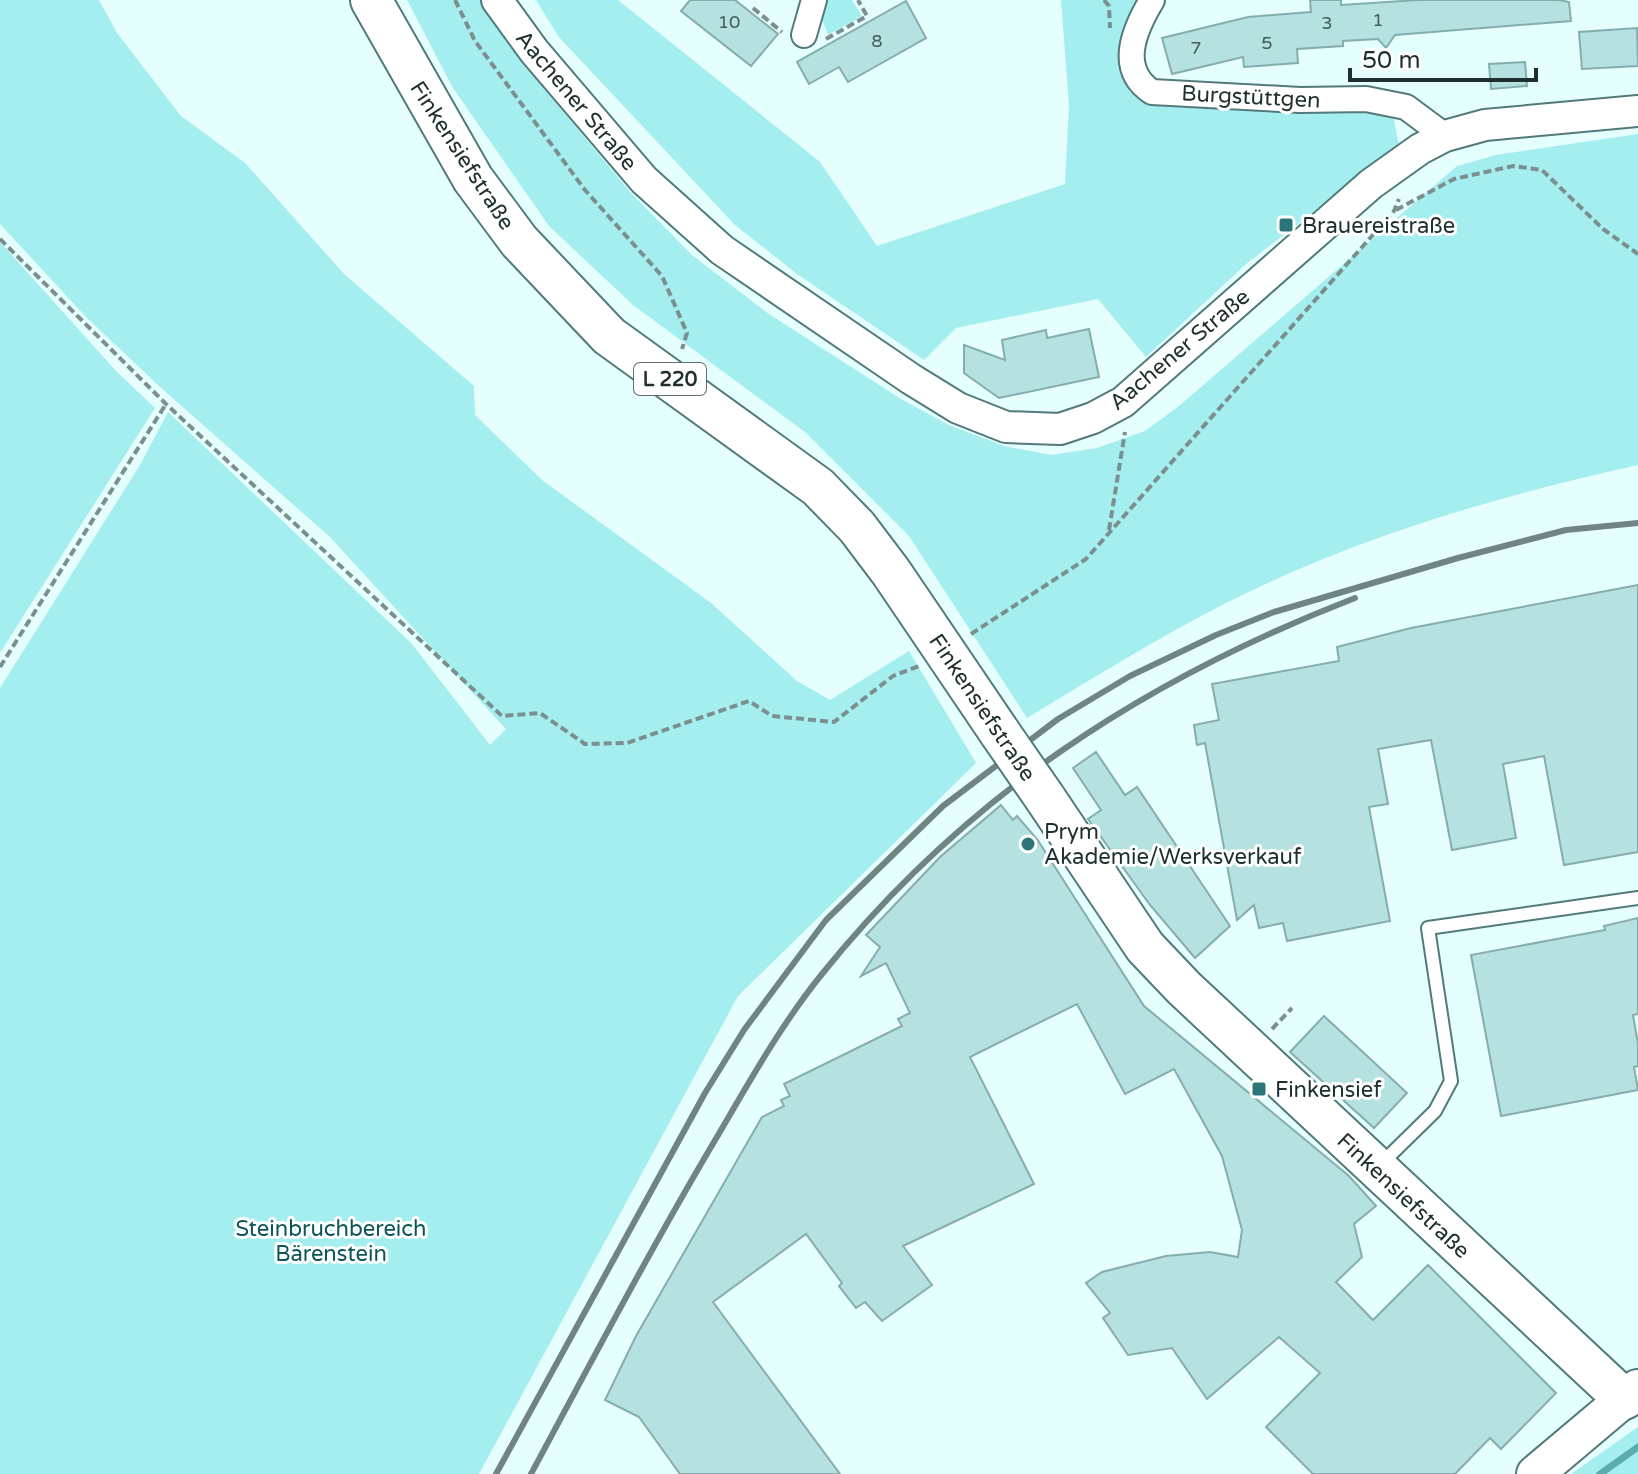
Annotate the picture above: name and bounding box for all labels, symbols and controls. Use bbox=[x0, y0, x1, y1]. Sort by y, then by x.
house number: 1 bbox=[1372, 9, 1384, 31]
house number: 10 bbox=[718, 11, 740, 33]
house number: 3 bbox=[1321, 12, 1333, 34]
street label: Aachener Straße bbox=[510, 25, 642, 176]
house number: 8 bbox=[871, 30, 883, 52]
house number: 5 bbox=[1261, 32, 1273, 54]
scale bar bbox=[1350, 32, 1536, 82]
house number: 7 bbox=[1190, 37, 1202, 59]
text: 50 m bbox=[1362, 46, 1420, 75]
street label: Finkensiefstraße bbox=[404, 76, 520, 235]
street label: Burgstüttgen bbox=[1181, 80, 1321, 114]
place label: Brauereistraße bbox=[1302, 213, 1455, 239]
marker: Brauereistraße bbox=[1277, 216, 1295, 234]
street label: Aachener Straße bbox=[1104, 284, 1255, 416]
road number: L 220 bbox=[634, 363, 706, 395]
street label: Finkensiefstraße bbox=[923, 629, 1041, 786]
place label: Prym Akademie/Werksverkauf bbox=[1044, 819, 1302, 870]
marker: Prym Akademie/Werksverkauf bbox=[1019, 835, 1037, 853]
place label: Finkensief bbox=[1275, 1077, 1382, 1103]
marker: Finkensief bbox=[1250, 1080, 1268, 1098]
street label: Finkensiefstraße bbox=[1332, 1128, 1475, 1264]
park label: Steinbruchbereich Bärenstein bbox=[236, 1216, 426, 1267]

